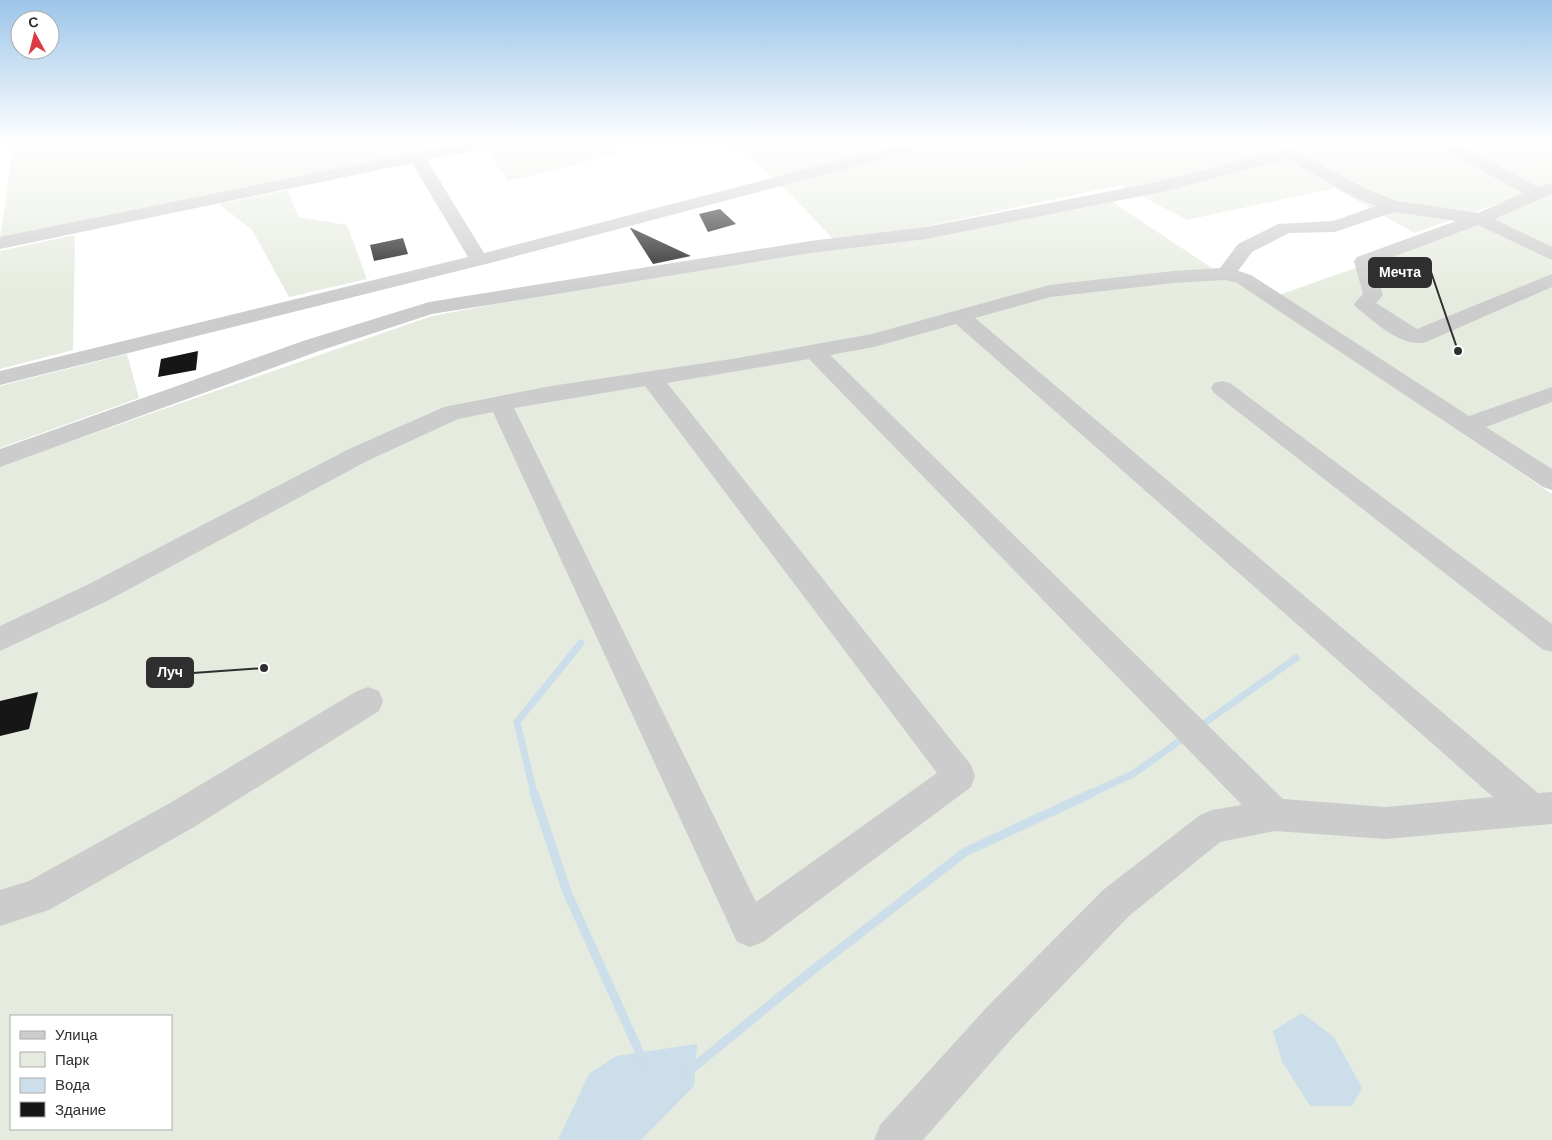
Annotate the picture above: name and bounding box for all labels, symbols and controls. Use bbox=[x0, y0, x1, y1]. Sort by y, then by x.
north arrow bbox=[10, 10, 60, 60]
text: С bbox=[27, 13, 40, 32]
callout: Мечта bbox=[1369, 258, 1431, 287]
text: Мечта bbox=[1379, 263, 1421, 281]
callout: Луч bbox=[147, 658, 193, 687]
text: Луч bbox=[157, 663, 183, 681]
legend bbox=[10, 1015, 172, 1130]
text: Улица bbox=[55, 1025, 98, 1045]
text: Парк bbox=[55, 1050, 89, 1070]
text: Вода bbox=[55, 1075, 91, 1095]
text: Здание bbox=[55, 1100, 106, 1120]

